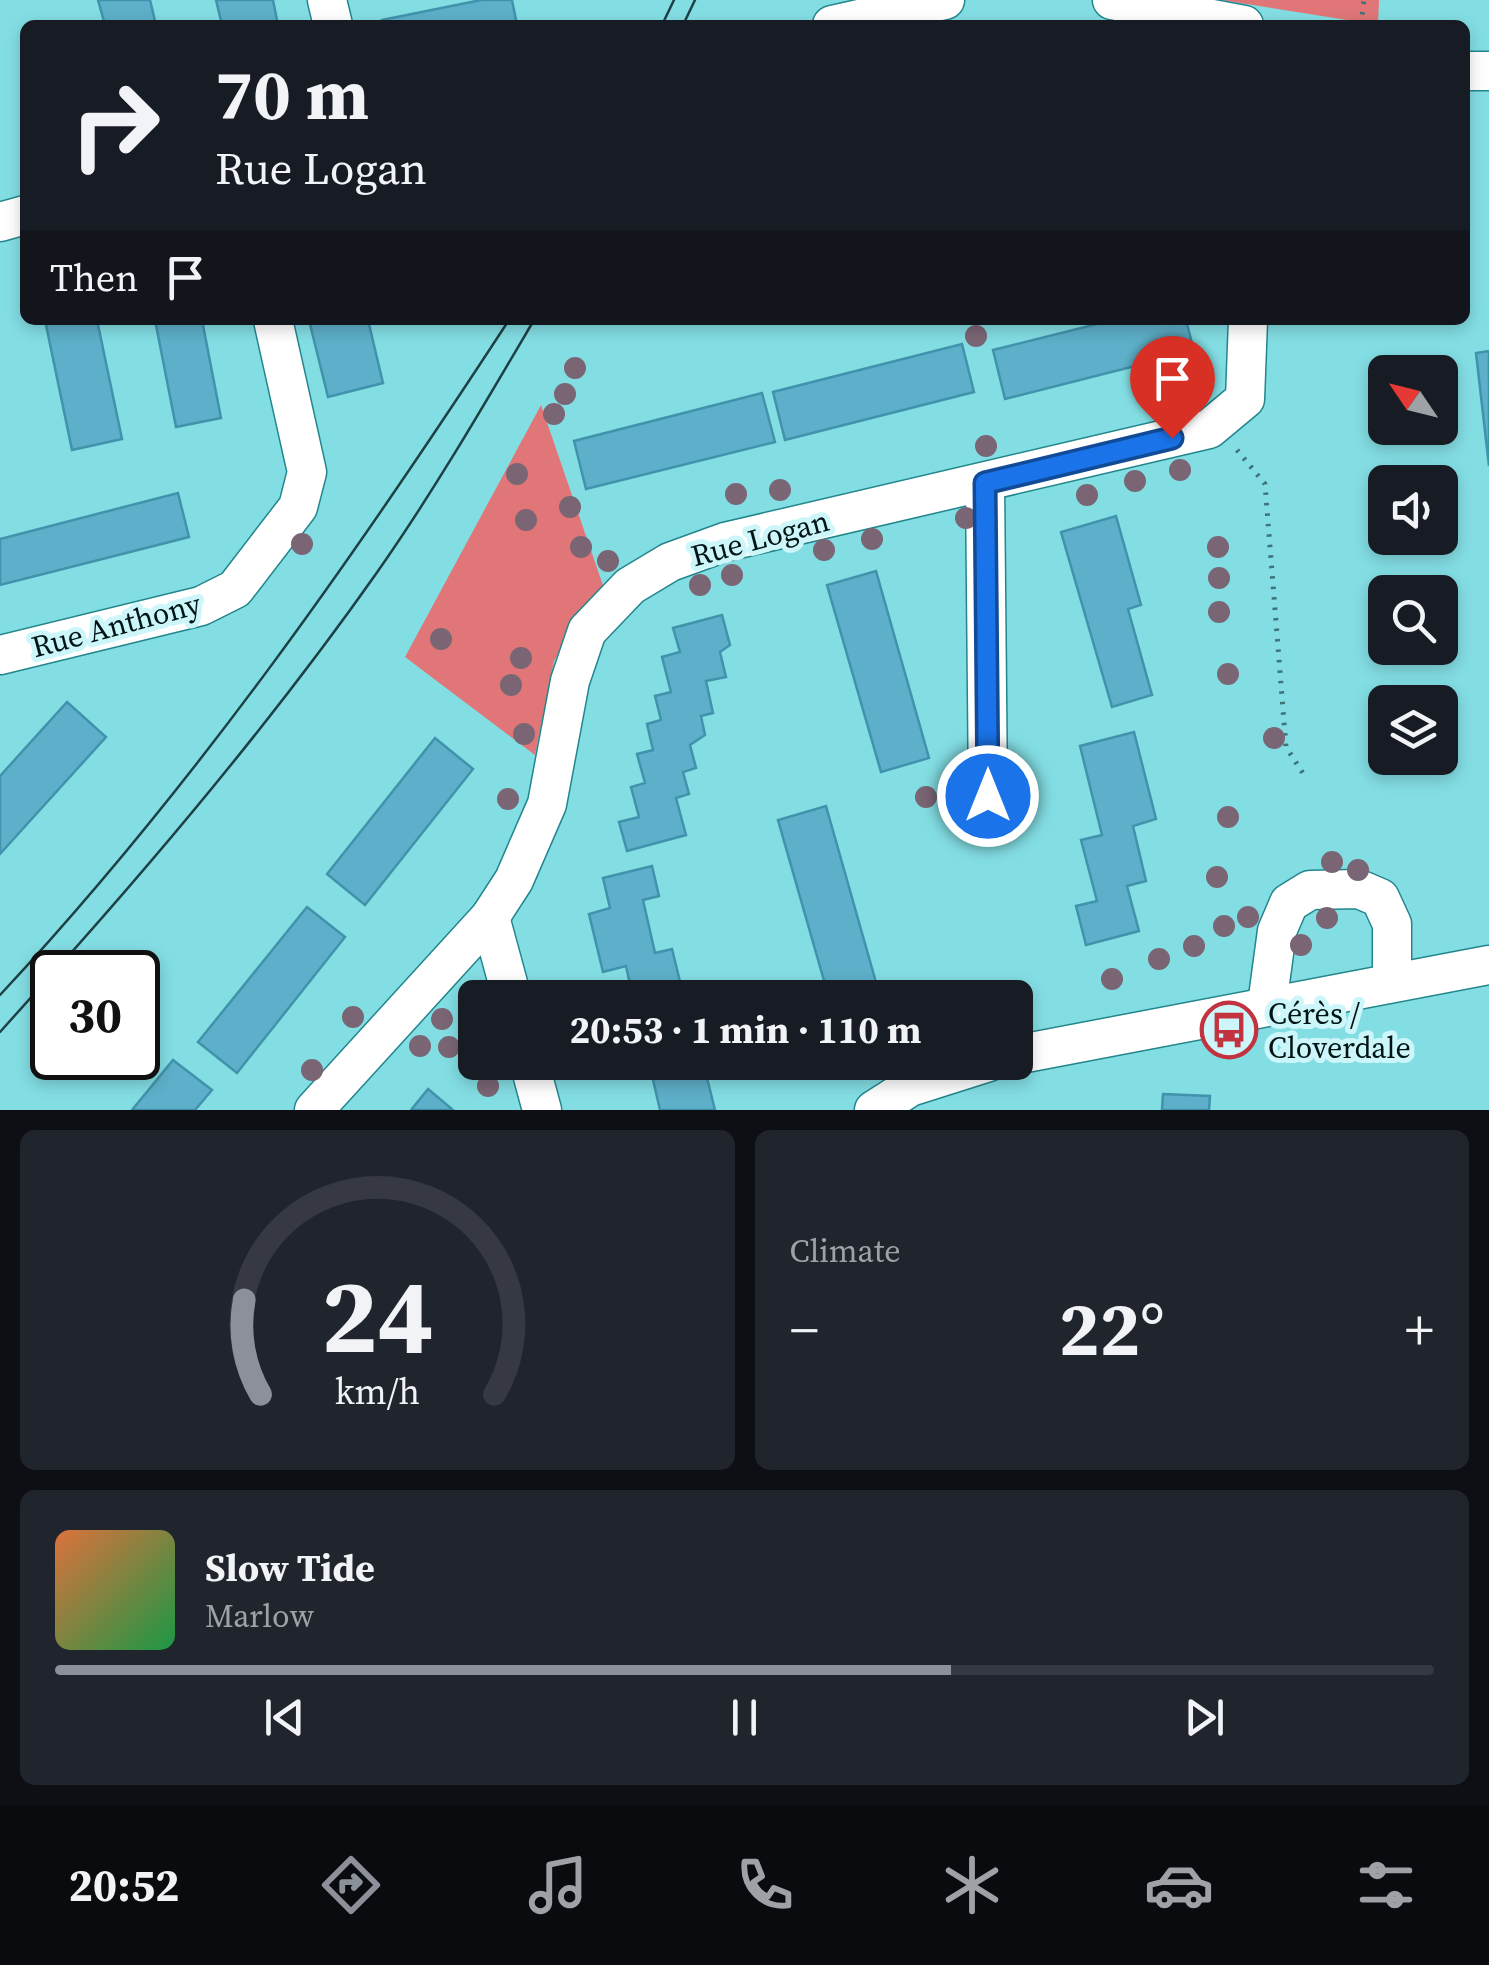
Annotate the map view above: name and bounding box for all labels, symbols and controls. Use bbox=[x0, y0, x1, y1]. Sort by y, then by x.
text: 70 m bbox=[215, 46, 369, 142]
icon: right bbox=[50, 60, 180, 190]
text: Rue Logan bbox=[215, 137, 427, 199]
icon: arrive bbox=[158, 250, 213, 305]
text: Then bbox=[50, 252, 138, 304]
pin bbox=[1130, 336, 1215, 439]
icon: arrive bbox=[1145, 351, 1200, 406]
north arrow bbox=[1368, 355, 1458, 445]
map controls bbox=[1368, 355, 1458, 775]
button: sound bbox=[1368, 465, 1458, 555]
street label: Rue Logan bbox=[686, 500, 834, 576]
button: search bbox=[1368, 575, 1458, 665]
street label: Rue Anthony bbox=[27, 583, 206, 667]
button: layers bbox=[1368, 685, 1458, 775]
position arrow bbox=[936, 744, 1040, 848]
speed limit sign: 30 bbox=[30, 950, 160, 1080]
place label: Cérès / Cloverdale bbox=[1268, 993, 1411, 1068]
bus stop icon: Cérès / Cloverdale bbox=[1199, 1000, 1259, 1060]
text: 20:53 · 1 min · 110 m bbox=[569, 1004, 922, 1056]
text: Climate bbox=[790, 1229, 901, 1273]
text: 24 bbox=[321, 1244, 434, 1387]
text: 22° bbox=[1059, 1277, 1165, 1380]
text: − bbox=[790, 1292, 819, 1367]
text: + bbox=[1405, 1292, 1434, 1367]
text: km/h bbox=[335, 1367, 420, 1416]
text: Slow Tide bbox=[205, 1542, 375, 1594]
text: Marlow bbox=[205, 1594, 314, 1638]
icon: previous bbox=[257, 1690, 312, 1745]
icon: pause bbox=[717, 1690, 772, 1745]
icon: next bbox=[1177, 1690, 1232, 1745]
icon: directions bbox=[316, 1850, 386, 1920]
icon: music bbox=[523, 1850, 593, 1920]
icon: phone bbox=[730, 1850, 800, 1920]
icon: climate bbox=[937, 1850, 1007, 1920]
icon: car bbox=[1144, 1850, 1214, 1920]
icon: filters bbox=[1351, 1850, 1421, 1920]
text: 20:52 bbox=[68, 1854, 179, 1916]

